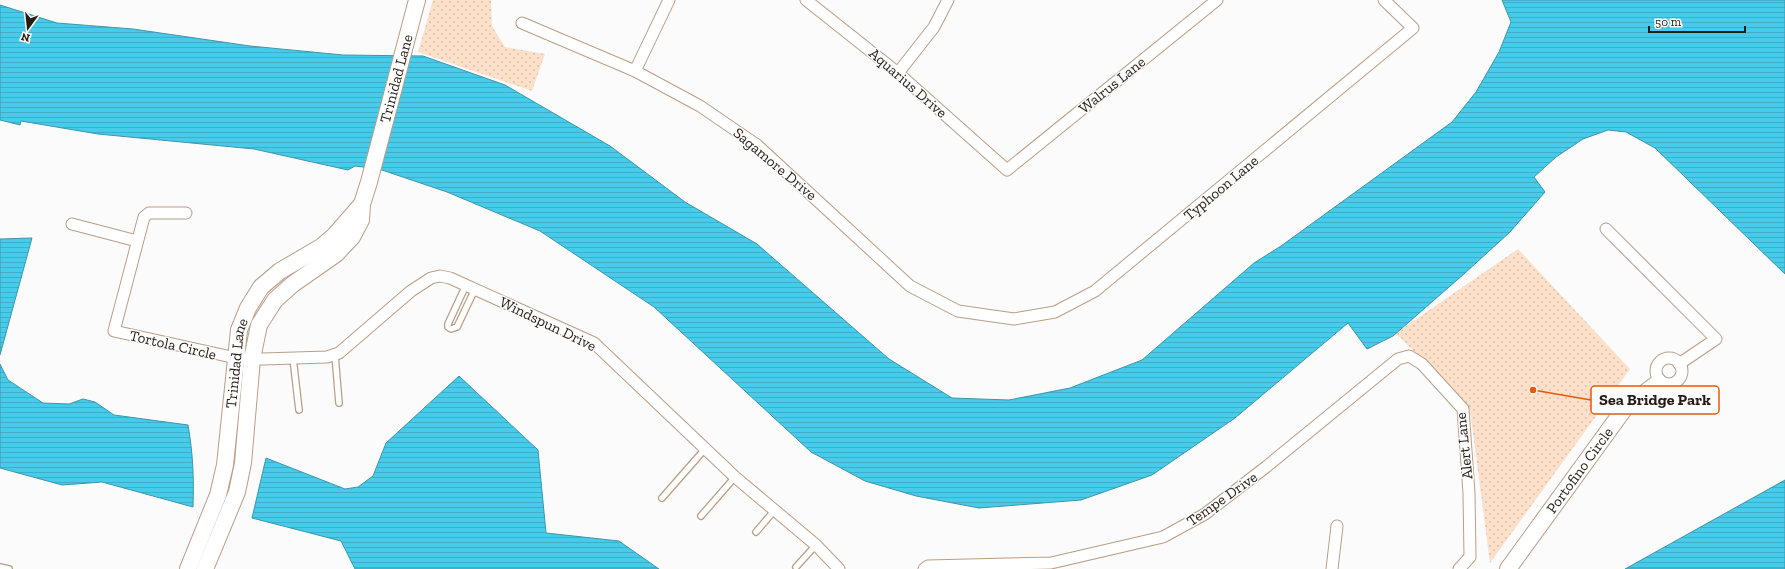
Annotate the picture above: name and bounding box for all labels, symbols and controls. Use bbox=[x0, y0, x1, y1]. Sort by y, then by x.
north arrow bbox=[8, 8, 48, 48]
scale bar bbox=[1649, 8, 1745, 34]
text: 50 m bbox=[1655, 15, 1682, 29]
text: N bbox=[19, 30, 31, 45]
street label: Trinidad Lane bbox=[376, 32, 417, 125]
street label: Aquarius Drive bbox=[865, 44, 951, 122]
street label: Walrus Lane bbox=[1075, 53, 1149, 117]
street label: Sagamore Drive bbox=[730, 124, 820, 204]
street label: Typhoon Lane bbox=[1180, 152, 1262, 224]
street label: Windspun Drive bbox=[497, 293, 599, 355]
street label: Trinidad Lane bbox=[222, 316, 252, 409]
street label: Tortola Circle bbox=[128, 326, 218, 364]
callout: Sea Bridge Park bbox=[1591, 386, 1719, 414]
text: Sea Bridge Park bbox=[1599, 390, 1711, 409]
street label: Alert Lane bbox=[1452, 412, 1476, 480]
street label: Portofino Circle bbox=[1542, 424, 1617, 517]
street label: Tempe Drive bbox=[1183, 468, 1261, 530]

